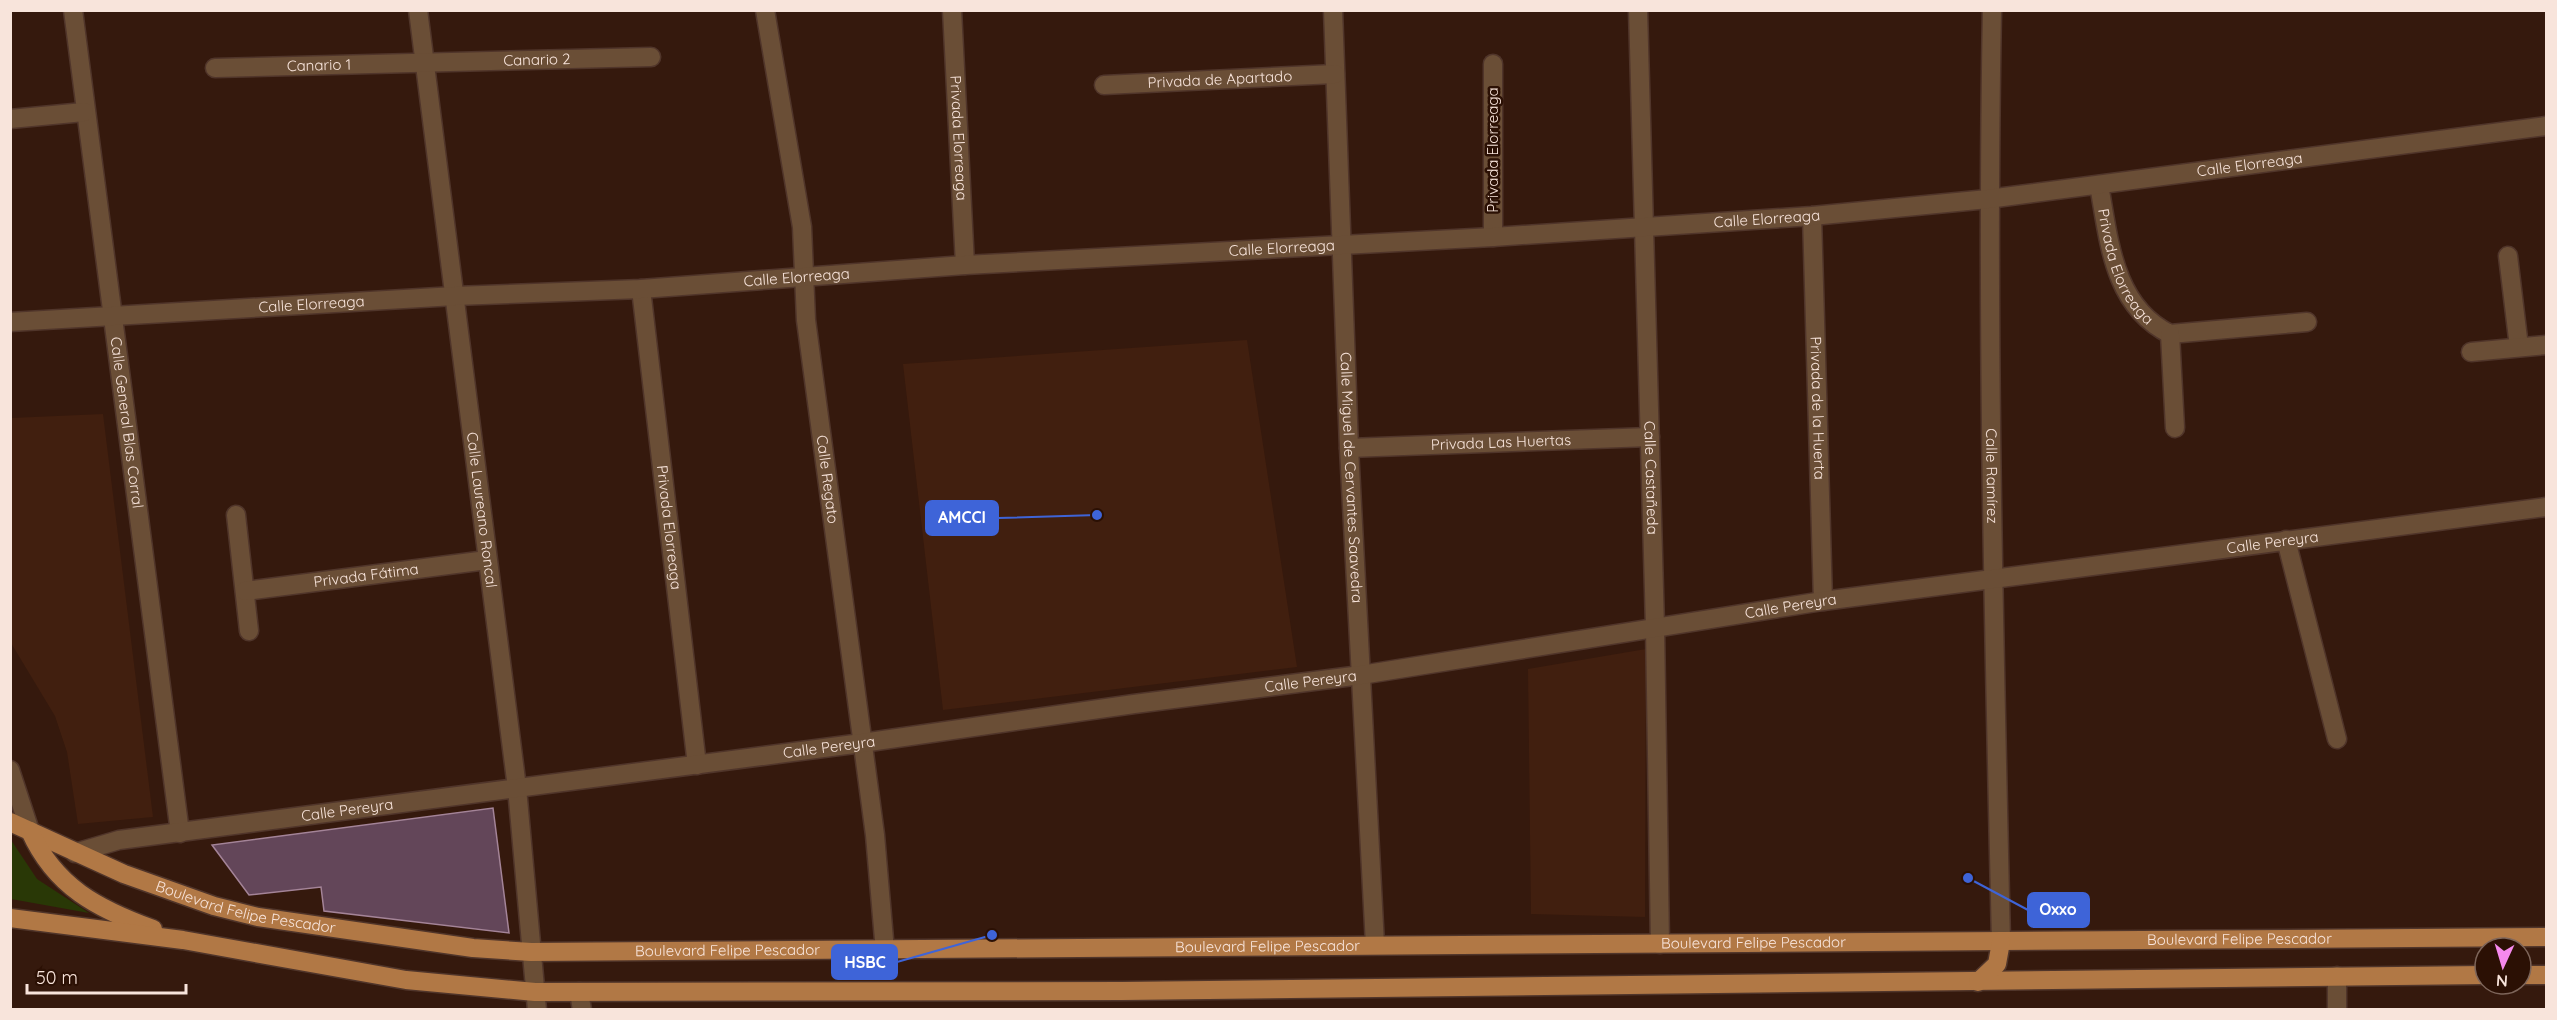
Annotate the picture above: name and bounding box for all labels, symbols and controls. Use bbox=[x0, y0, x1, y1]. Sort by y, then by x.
street label: Canario 2 bbox=[503, 49, 571, 70]
street label: Canario 1 bbox=[287, 55, 351, 75]
street label: Privada de Apartado bbox=[1147, 66, 1293, 92]
street label: Privada Elorreaga bbox=[946, 75, 972, 201]
street label: Privada Elorreaga bbox=[1483, 87, 1502, 213]
street label: Calle Elorreaga bbox=[2196, 148, 2304, 181]
street label: Calle Elorreaga bbox=[1713, 205, 1821, 231]
street label: Privada Elorreaga bbox=[2094, 207, 2158, 329]
street label: Calle Elorreaga bbox=[1228, 235, 1335, 260]
street label: Calle Elorreaga bbox=[743, 264, 850, 290]
street label: Calle Elorreaga bbox=[258, 291, 365, 316]
street label: Calle General Blas Corral bbox=[107, 336, 148, 509]
street label: Privada de la Huerta bbox=[1806, 336, 1830, 480]
street label: Calle Miguel de Cervantes Saavedra bbox=[1337, 352, 1367, 604]
street label: Calle Castañeda bbox=[1640, 421, 1662, 535]
street label: Calle Ramírez bbox=[1982, 428, 2002, 524]
street label: Privada Las Huertas bbox=[1430, 430, 1571, 454]
street label: Calle Laureano Roncal bbox=[463, 431, 501, 589]
street label: Calle Regato bbox=[813, 434, 843, 525]
street label: Privada Elorreaga bbox=[653, 464, 686, 591]
callout: AMCCI bbox=[926, 501, 998, 535]
text: AMCCI bbox=[938, 507, 986, 527]
street label: Calle Pereyra bbox=[2225, 527, 2320, 557]
street label: Privada Fátima bbox=[312, 559, 420, 591]
street label: Calle Pereyra bbox=[1743, 589, 1838, 622]
street label: Calle Pereyra bbox=[1263, 666, 1358, 696]
street label: Calle Pereyra bbox=[782, 731, 876, 762]
street label: Calle Pereyra bbox=[300, 794, 394, 825]
street label: Boulevard Felipe Pescador bbox=[153, 876, 337, 937]
callout: Oxxo bbox=[2028, 893, 2089, 927]
text: Oxxo bbox=[2039, 899, 2077, 919]
street label: Boulevard Felipe Pescador bbox=[2147, 929, 2332, 949]
street label: Boulevard Felipe Pescador bbox=[1661, 932, 1846, 953]
street label: Boulevard Felipe Pescador bbox=[1175, 936, 1360, 956]
north arrow bbox=[2473, 936, 2533, 996]
street label: Boulevard Felipe Pescador bbox=[635, 940, 820, 960]
callout: HSBC bbox=[832, 945, 897, 979]
text: HSBC bbox=[844, 952, 886, 972]
scale bar bbox=[27, 957, 186, 995]
text: 50 m bbox=[36, 966, 78, 989]
text: N bbox=[2495, 971, 2509, 991]

